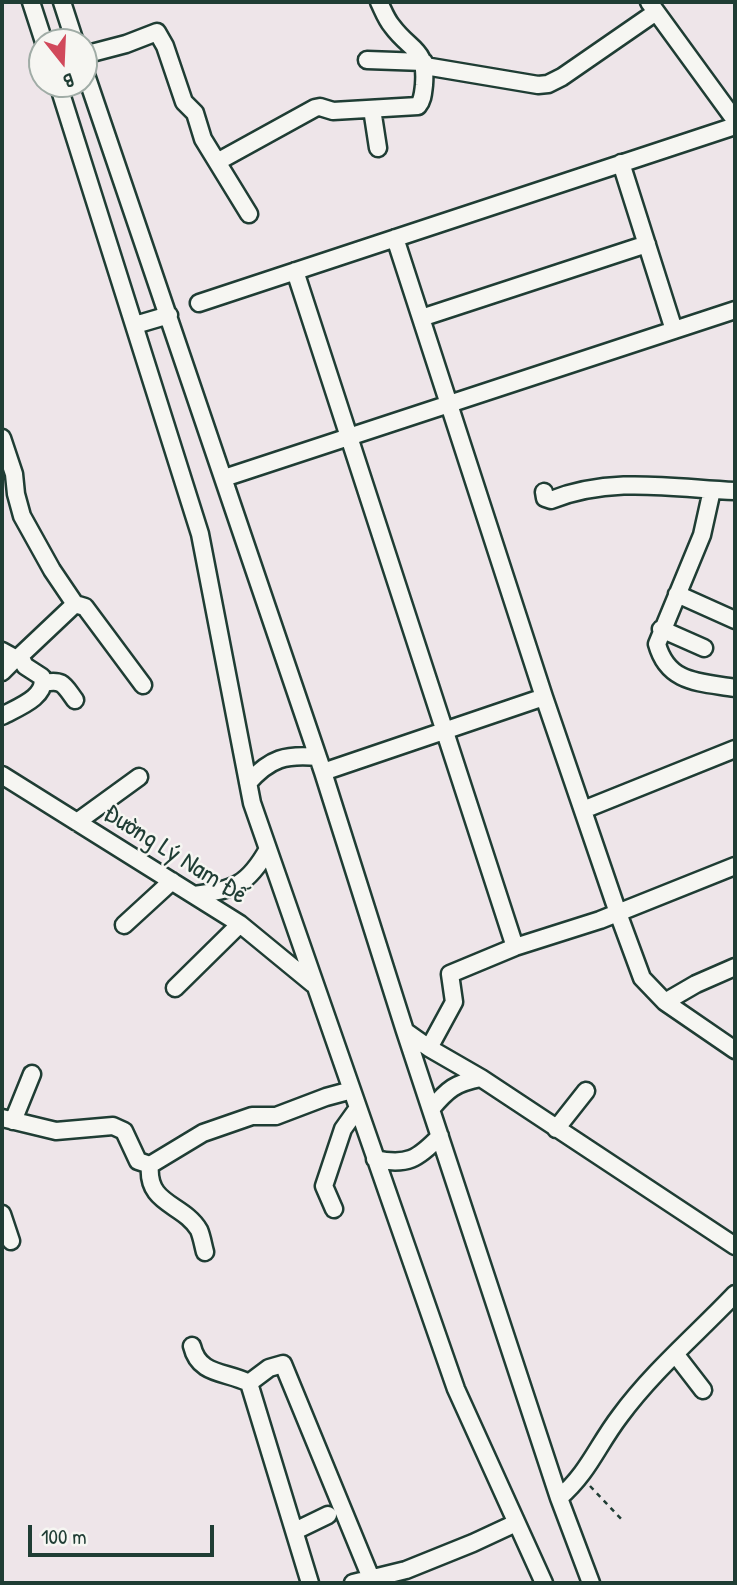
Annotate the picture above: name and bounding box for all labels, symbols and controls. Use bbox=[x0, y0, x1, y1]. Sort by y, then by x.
north arrow bbox=[28, 28, 98, 98]
text: B bbox=[60, 67, 77, 95]
street label: Đường Lý Nam Đế bbox=[97, 798, 253, 912]
scale bar bbox=[32, 1512, 217, 1556]
text: 100 m bbox=[41, 1522, 87, 1551]

